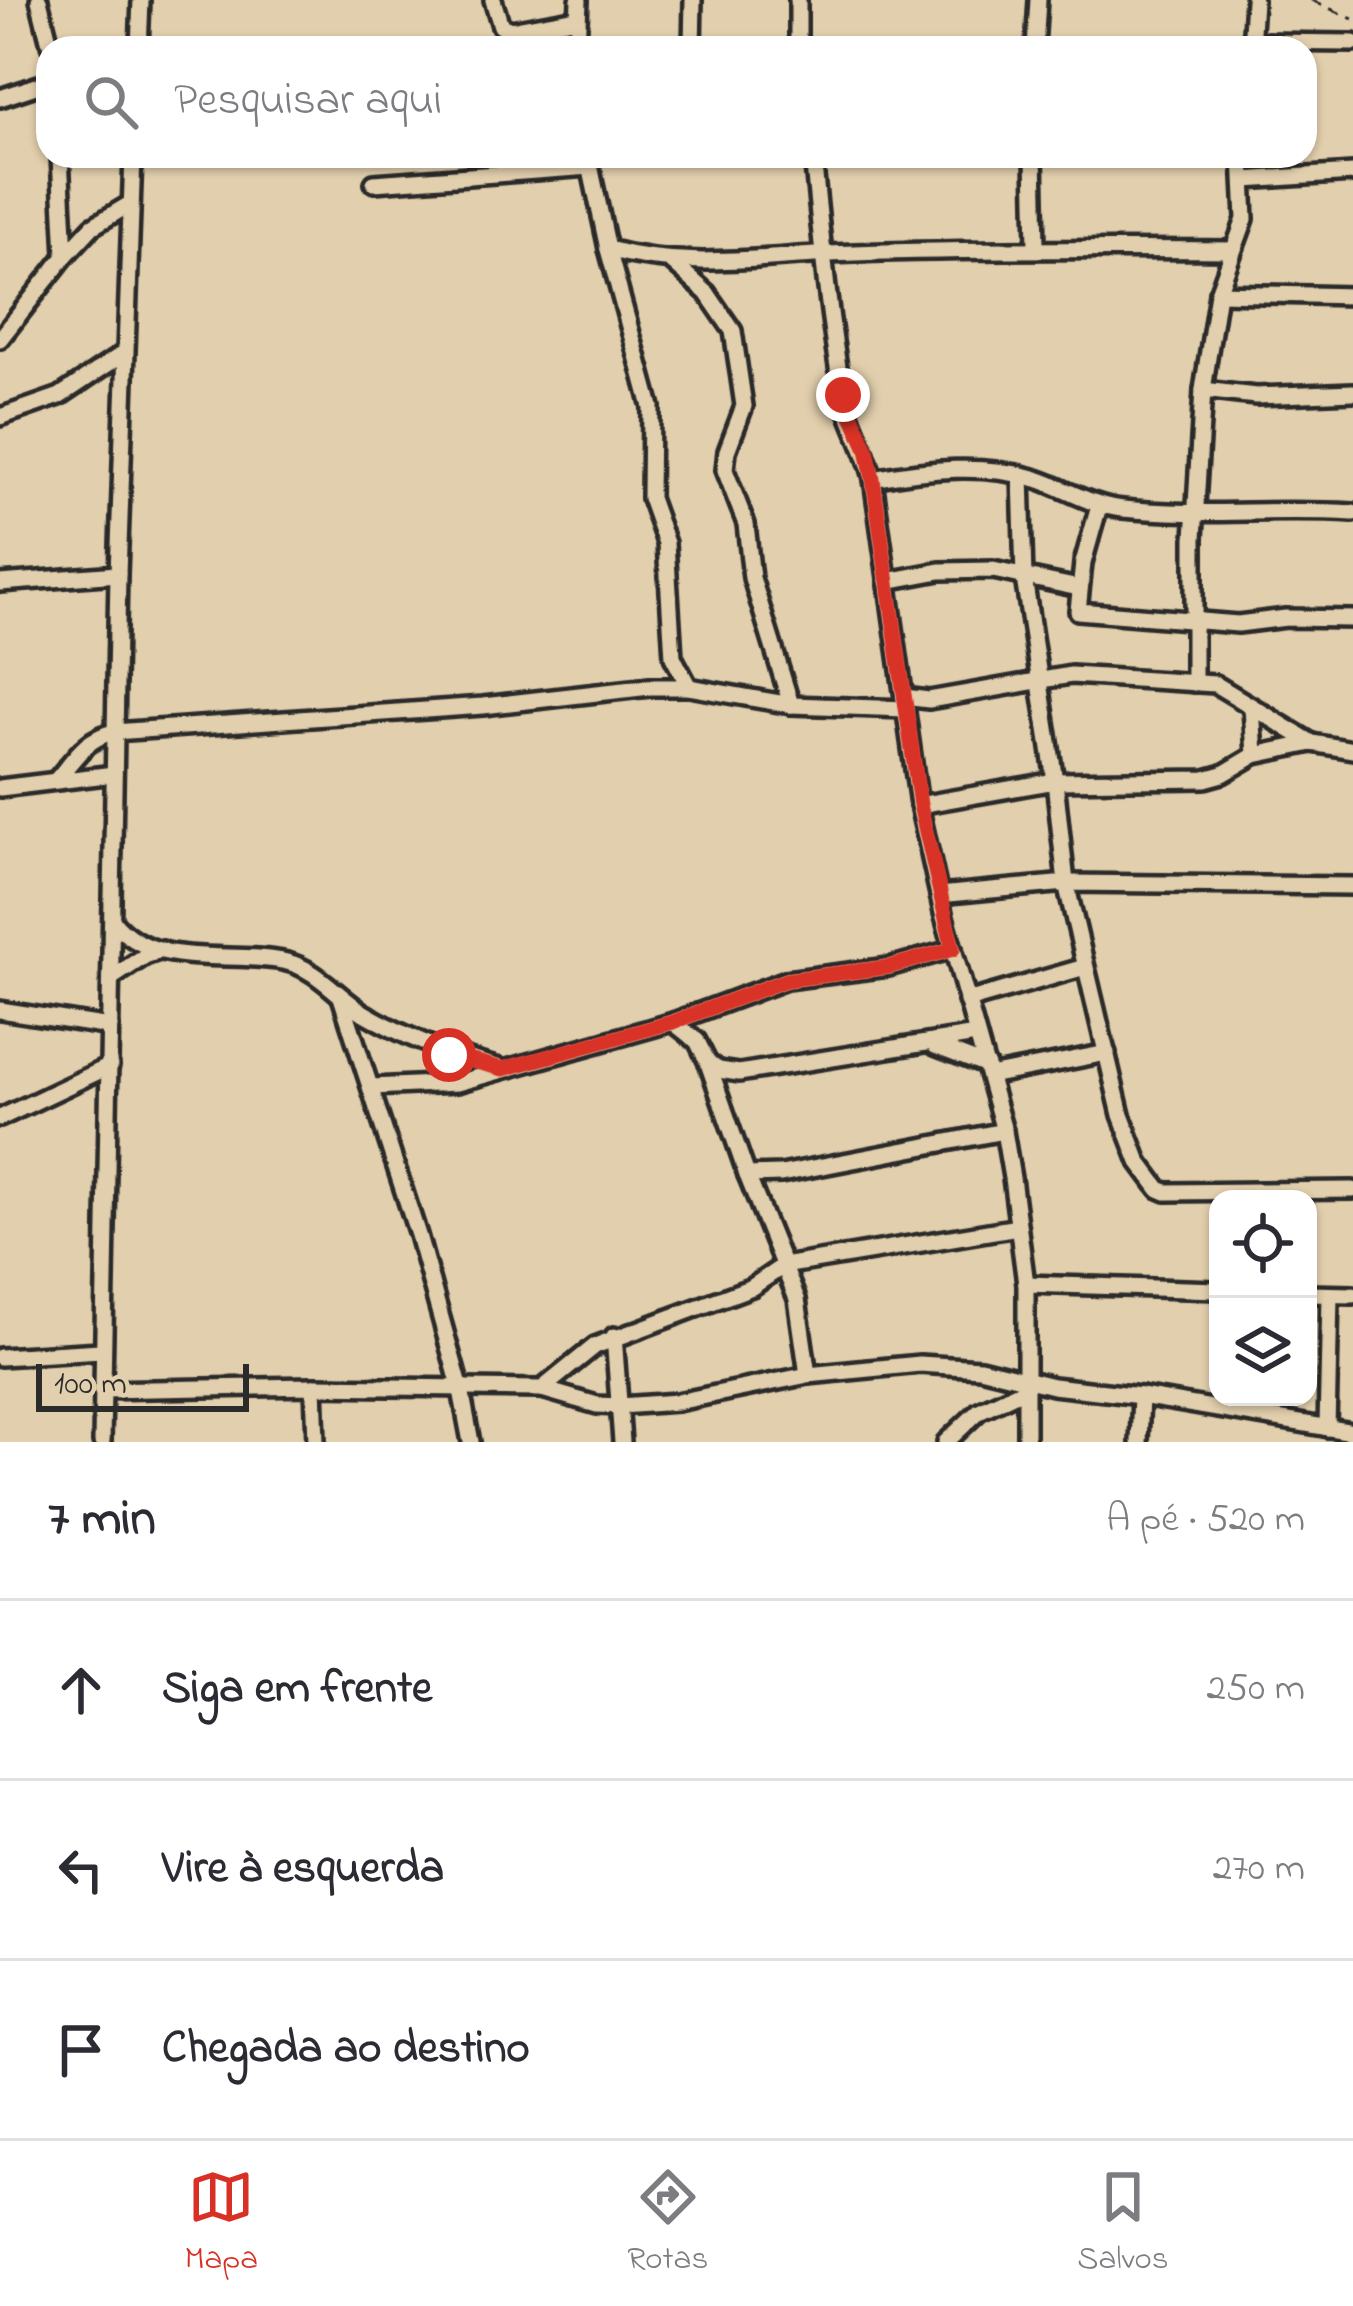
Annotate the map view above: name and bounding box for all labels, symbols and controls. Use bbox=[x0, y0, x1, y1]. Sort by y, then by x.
search box bbox=[36, 36, 1317, 168]
icon: search bbox=[78, 69, 144, 135]
text: Pesquisar aqui bbox=[174, 69, 442, 135]
route end bbox=[816, 368, 870, 422]
route start bbox=[422, 1028, 476, 1082]
map controls bbox=[1209, 1190, 1317, 1406]
button: locate bbox=[1209, 1190, 1317, 1298]
button: layers bbox=[1209, 1298, 1317, 1406]
scale bar bbox=[36, 1358, 249, 1411]
text: 100 m bbox=[54, 1361, 127, 1409]
text: 7 min bbox=[48, 1483, 156, 1558]
text: A pé · 520 m bbox=[1106, 1492, 1305, 1549]
icon: ahead bbox=[48, 1657, 114, 1723]
text: Siga em frente bbox=[162, 1657, 432, 1723]
text: 250 m bbox=[1206, 1661, 1305, 1718]
icon: left bbox=[48, 1837, 114, 1903]
text: Vire à esquerda bbox=[162, 1837, 444, 1903]
text: 270 m bbox=[1213, 1841, 1305, 1898]
icon: arrive bbox=[48, 2017, 114, 2083]
text: Chegada ao destino bbox=[162, 2017, 530, 2083]
tab: Mapa bbox=[185, 2164, 258, 2284]
tab: Rotas bbox=[627, 2164, 708, 2284]
tab: Salvos bbox=[1077, 2164, 1169, 2284]

